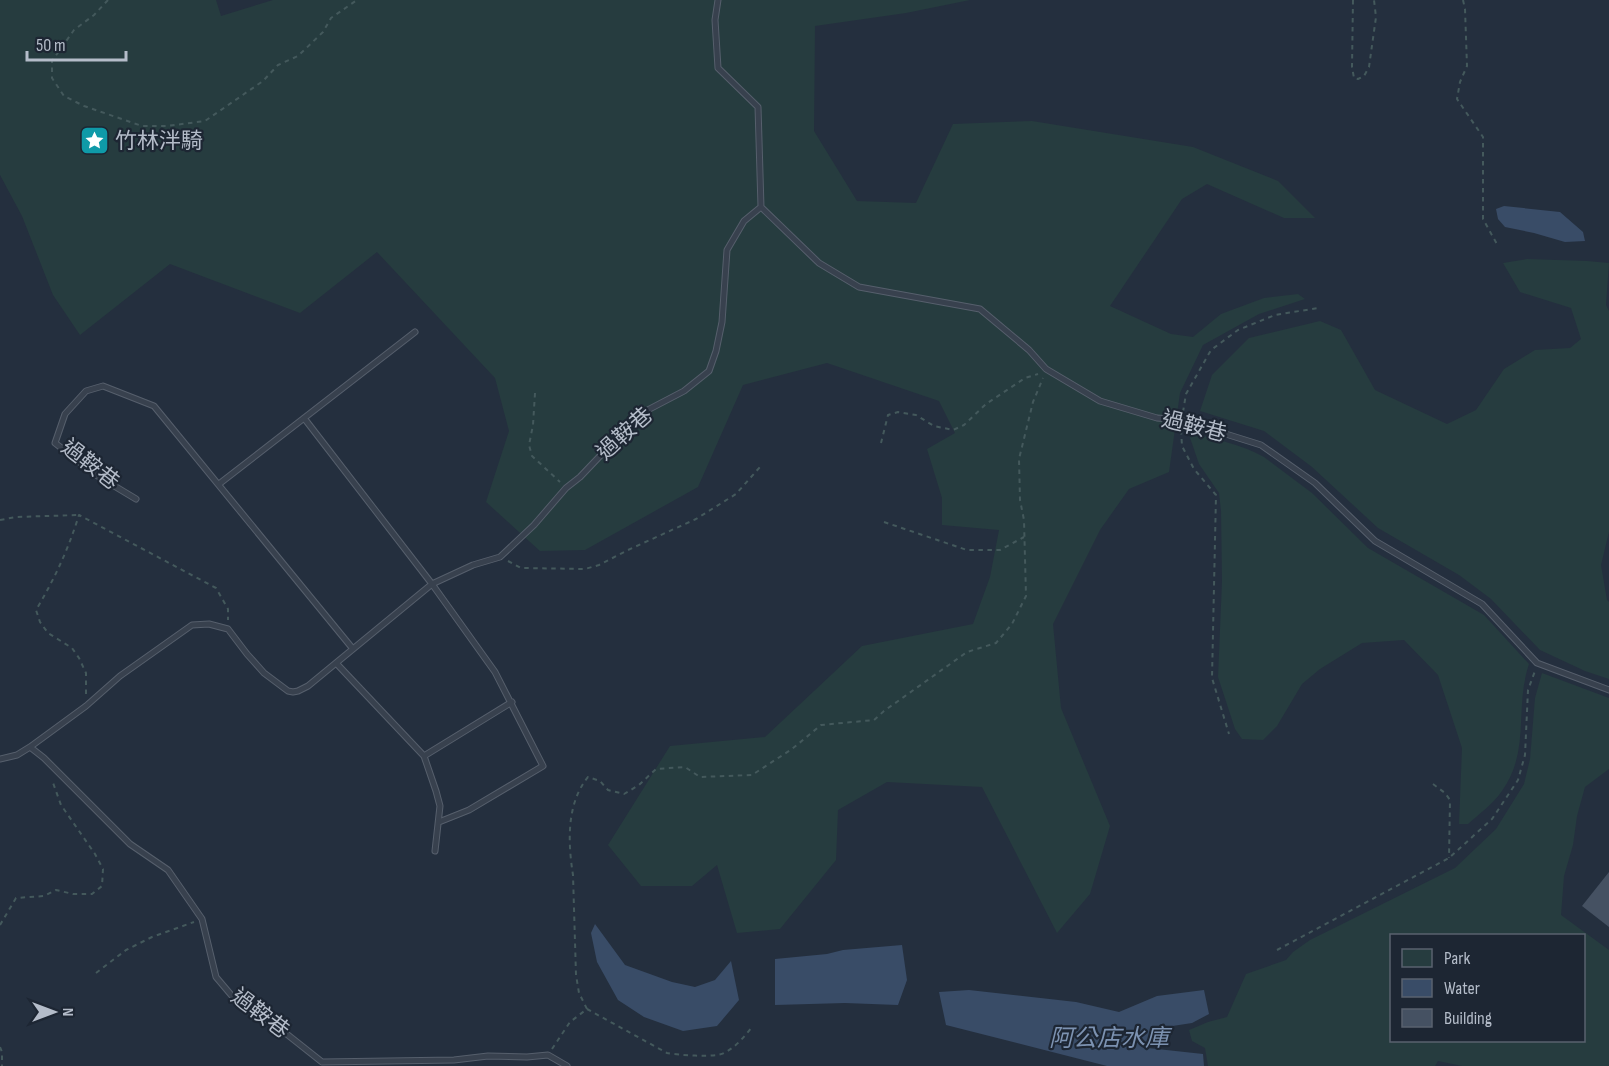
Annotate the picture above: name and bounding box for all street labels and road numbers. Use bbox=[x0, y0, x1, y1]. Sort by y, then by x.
street label: 過鞍巷 bbox=[591, 402, 659, 466]
street label: 過鞍巷 bbox=[1159, 406, 1229, 448]
street label: 過鞍巷 bbox=[56, 434, 124, 496]
street label: 過鞍巷 bbox=[226, 983, 294, 1045]

